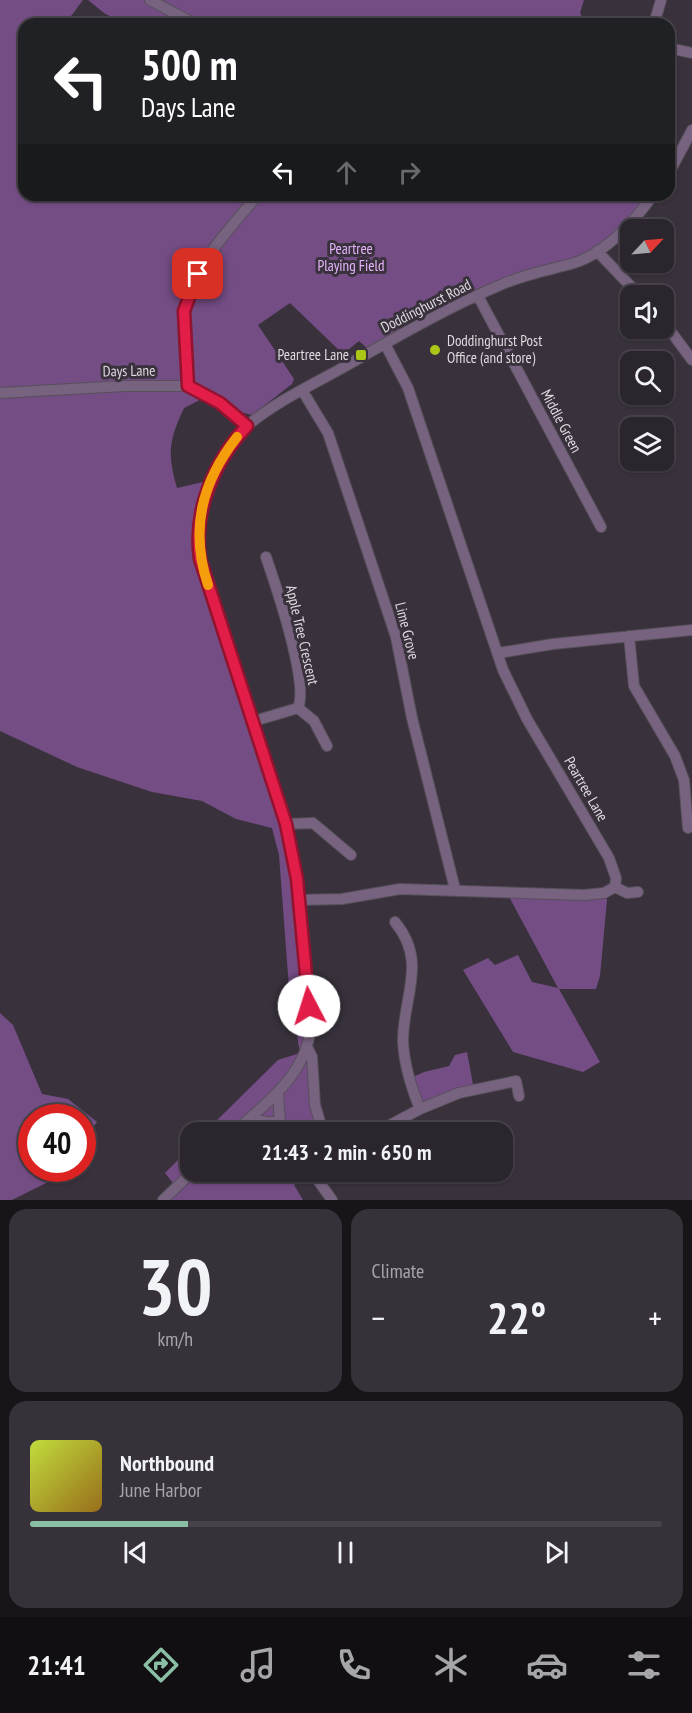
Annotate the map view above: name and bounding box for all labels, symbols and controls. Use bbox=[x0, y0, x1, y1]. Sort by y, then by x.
text: 500 m bbox=[141, 37, 238, 92]
icon: left bbox=[42, 42, 120, 120]
text: Days Lane bbox=[141, 90, 236, 124]
icon: left bbox=[267, 156, 300, 189]
icon: ahead bbox=[330, 156, 363, 189]
icon: right bbox=[393, 156, 426, 189]
north arrow bbox=[620, 219, 674, 273]
map controls bbox=[620, 219, 674, 471]
park label: Peartree Playing Field bbox=[317, 239, 385, 275]
pin bbox=[172, 248, 223, 299]
icon: arrive bbox=[181, 257, 214, 290]
street label: Doddinghurst Road bbox=[377, 275, 474, 336]
button: sound bbox=[620, 285, 674, 339]
place label: Doddinghurst Post Office (and store) bbox=[447, 331, 542, 367]
marker: Doddinghurst Post Office (and store) bbox=[428, 343, 442, 357]
place label: Peartree Lane bbox=[278, 345, 349, 364]
marker: Peartree Lane bbox=[354, 348, 368, 362]
button: search bbox=[620, 351, 674, 405]
street label: Days Lane bbox=[103, 361, 155, 380]
street label: Middle Green bbox=[537, 386, 586, 456]
button: layers bbox=[620, 417, 674, 471]
street label: Apple Tree Crescent bbox=[282, 583, 323, 687]
street label: Lime Grove bbox=[391, 600, 424, 662]
street label: Peartree Lane bbox=[560, 753, 613, 824]
position arrow bbox=[277, 974, 341, 1038]
speed limit sign: 40 bbox=[18, 1104, 96, 1182]
text: 21:43 · 2 min · 650 m bbox=[261, 1138, 432, 1166]
text: 30 bbox=[138, 1236, 213, 1337]
text: Climate bbox=[372, 1258, 424, 1284]
text: 22° bbox=[487, 1288, 546, 1346]
text: − bbox=[372, 1296, 385, 1339]
text: + bbox=[648, 1296, 662, 1339]
text: km/h bbox=[158, 1326, 193, 1352]
text: Northbound bbox=[120, 1449, 214, 1477]
text: June Harbor bbox=[120, 1477, 202, 1503]
icon: previous bbox=[119, 1536, 152, 1569]
icon: pause bbox=[329, 1536, 362, 1569]
icon: next bbox=[540, 1536, 573, 1569]
icon: directions bbox=[140, 1644, 182, 1686]
icon: music bbox=[237, 1644, 279, 1686]
icon: phone bbox=[333, 1644, 375, 1686]
icon: climate bbox=[430, 1644, 472, 1686]
icon: car bbox=[526, 1644, 568, 1686]
icon: filters bbox=[623, 1644, 665, 1686]
text: 21:41 bbox=[27, 1648, 86, 1682]

